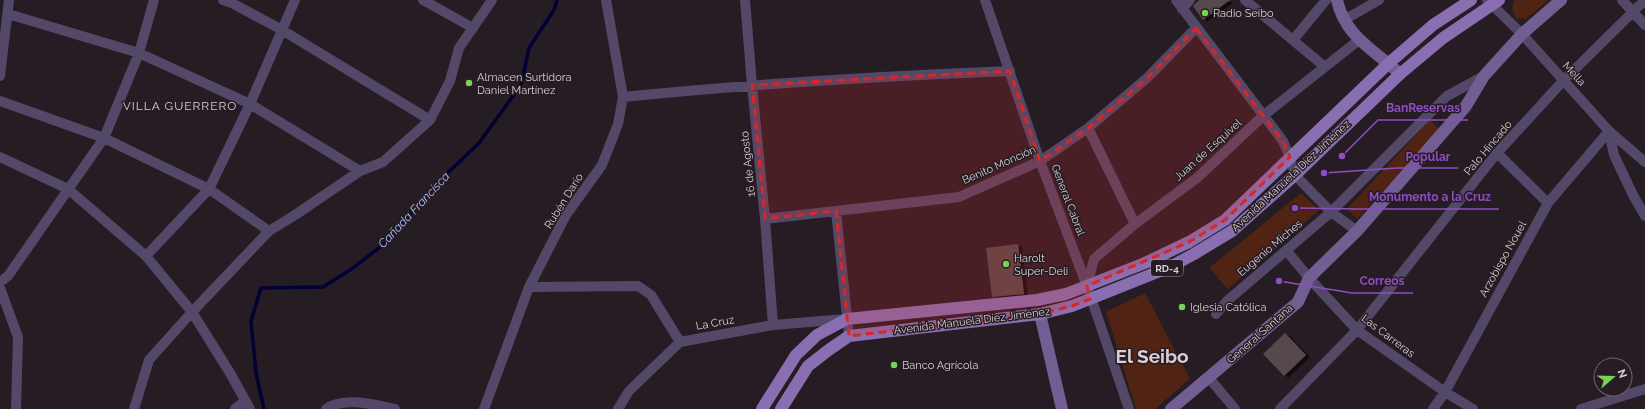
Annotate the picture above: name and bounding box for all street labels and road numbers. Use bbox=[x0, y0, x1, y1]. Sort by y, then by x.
street label: Mella bbox=[1560, 59, 1588, 89]
street label: Juan de Esquivel bbox=[1172, 116, 1244, 184]
street label: Avenida Manuela Díez Jiménez bbox=[1229, 117, 1353, 234]
street label: Palo Hincado bbox=[1461, 118, 1515, 178]
street label: 16 de Agosto bbox=[738, 130, 758, 197]
street label: Benito Monción bbox=[960, 143, 1038, 187]
street label: General Cabral bbox=[1048, 162, 1088, 238]
street label: Rubén Darío bbox=[542, 171, 586, 231]
street label: Eugenio Miches bbox=[1235, 217, 1305, 279]
street label: Arzobispo Nouel bbox=[1477, 219, 1529, 299]
road number: RD-4 bbox=[1151, 260, 1183, 276]
street label: General Santana bbox=[1224, 302, 1296, 366]
street label: Avenida Manuela Díez Jiménez bbox=[893, 305, 1052, 337]
street label: Las Carreras bbox=[1359, 312, 1417, 360]
street label: La Cruz bbox=[695, 313, 736, 333]

